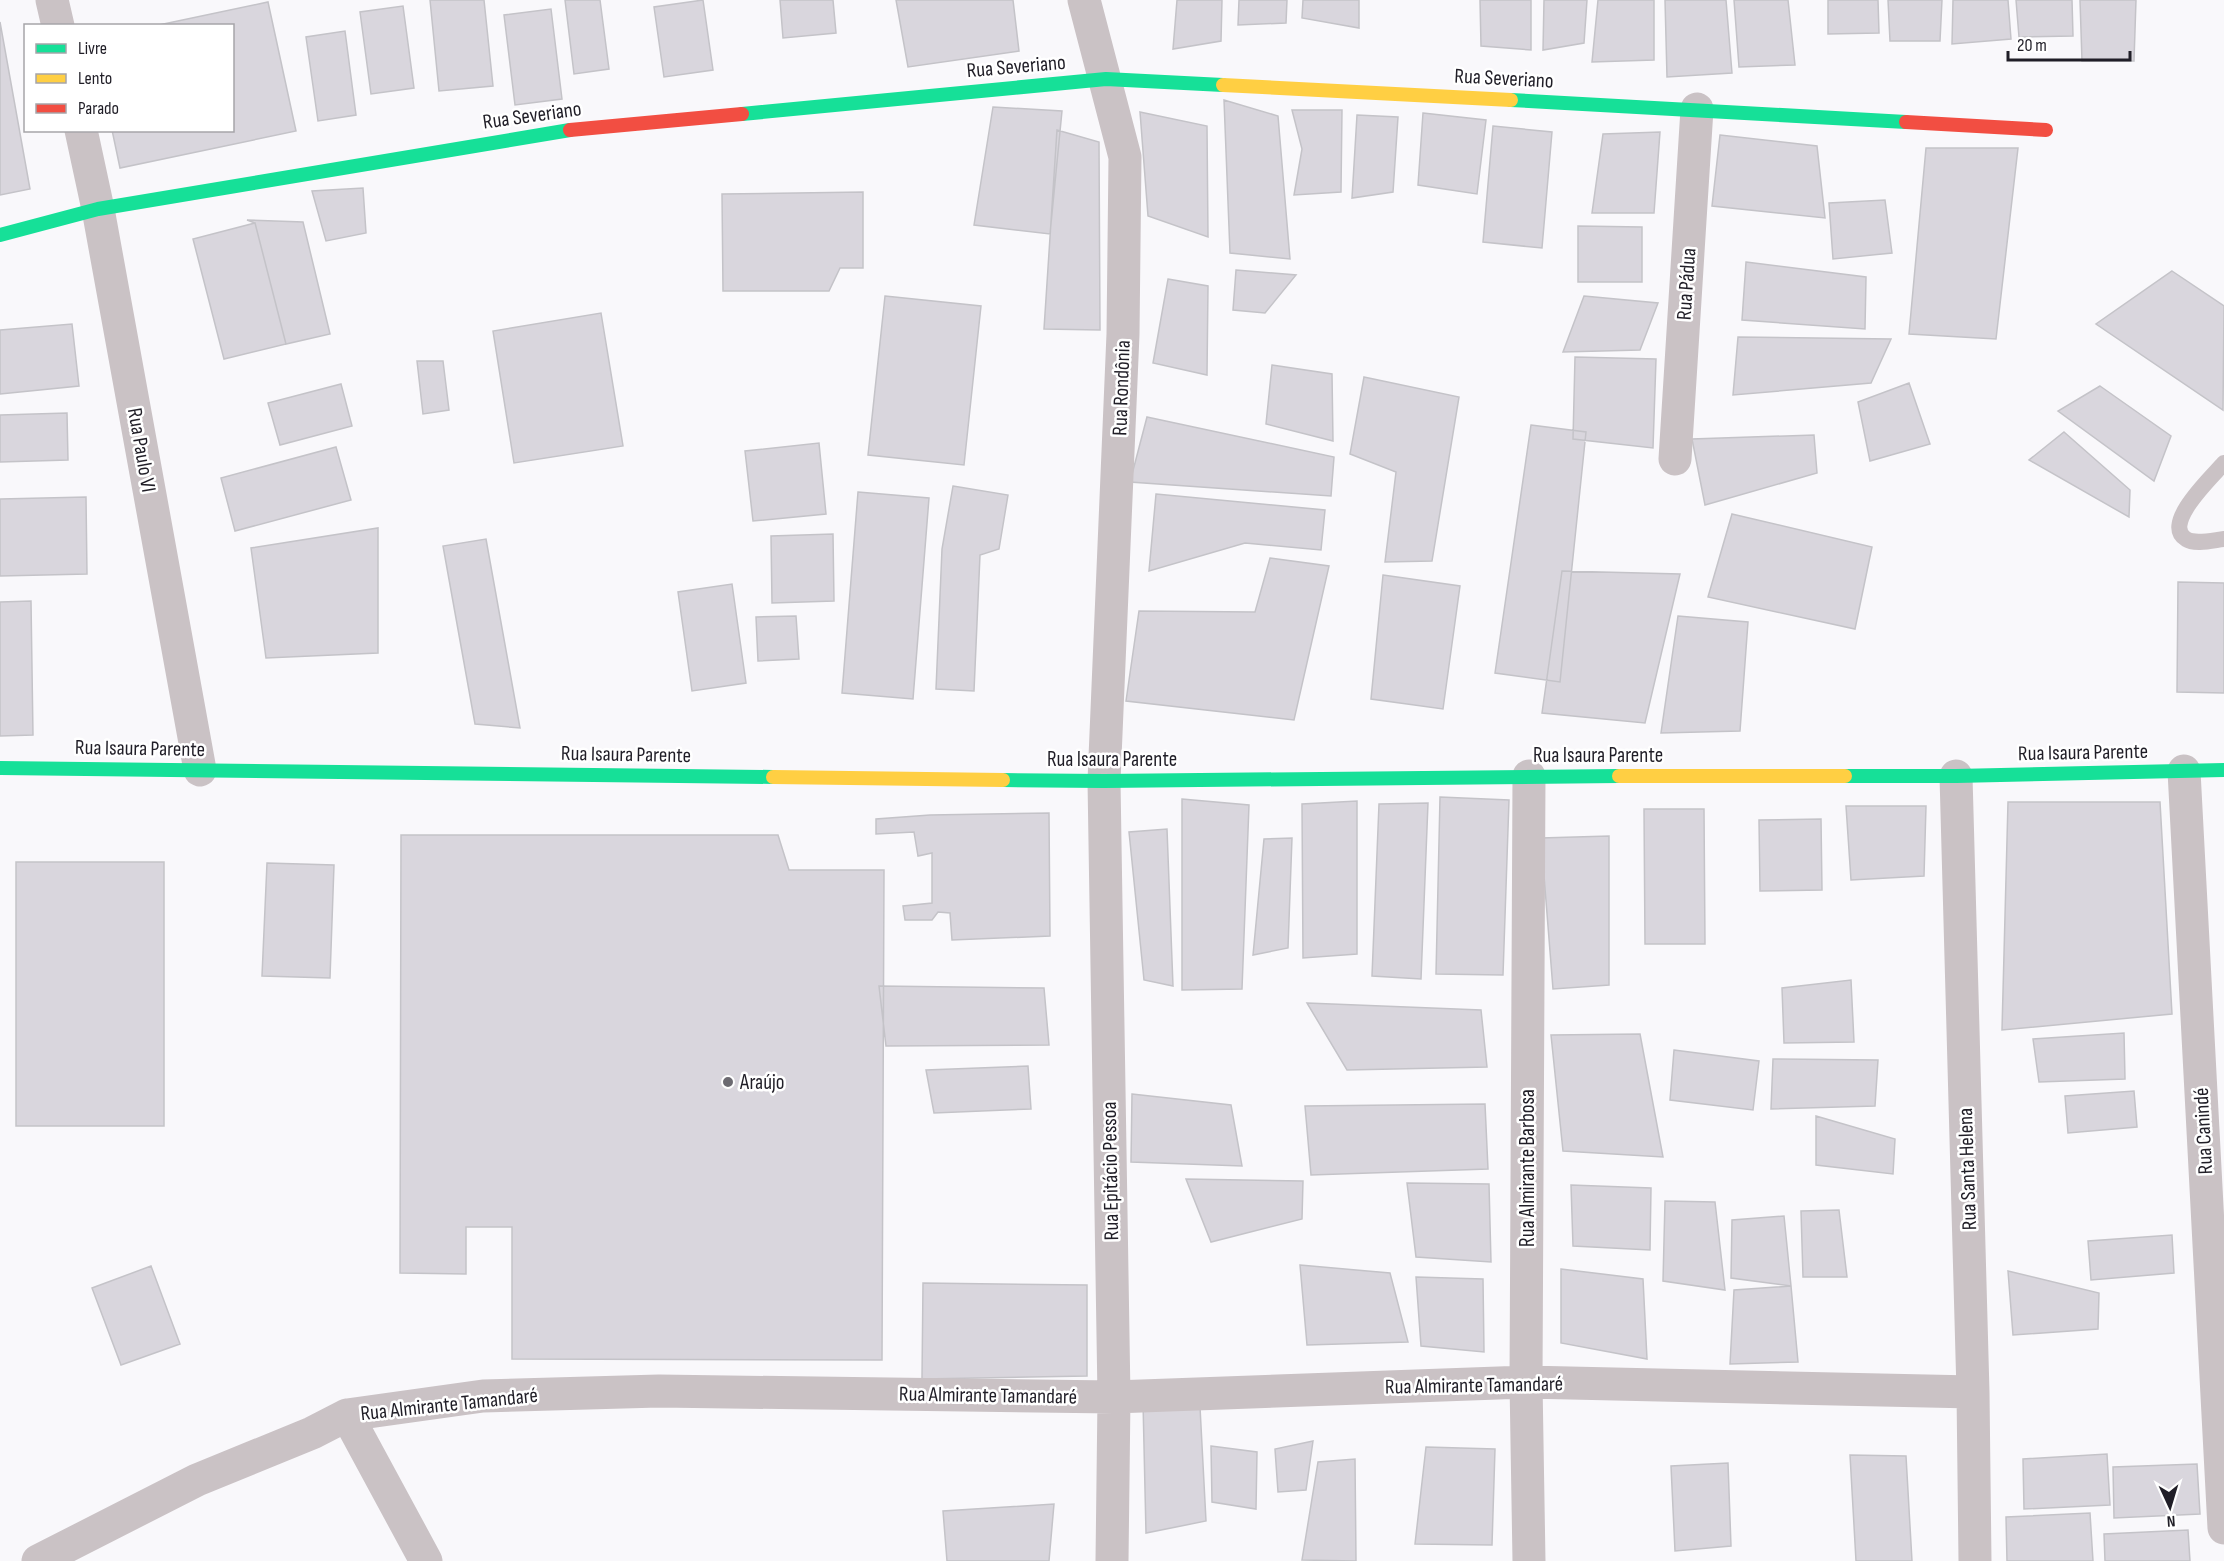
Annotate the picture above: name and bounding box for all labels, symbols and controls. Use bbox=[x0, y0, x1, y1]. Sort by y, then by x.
legend bbox=[24, 24, 234, 132]
scale bar bbox=[2008, 24, 2130, 62]
text: 20 m bbox=[2017, 35, 2047, 56]
text: Livre bbox=[78, 38, 107, 59]
street label: Rua Severiano bbox=[965, 50, 1067, 83]
street label: Rua Severiano bbox=[1454, 63, 1554, 94]
text: Lento bbox=[78, 68, 112, 89]
street label: Rua Severiano bbox=[481, 96, 583, 135]
text: Parado bbox=[78, 98, 119, 119]
street label: Rua Pádua bbox=[1672, 247, 1701, 321]
street label: Rua Rondônia bbox=[1107, 340, 1136, 436]
street label: Rua Paulo VI bbox=[122, 406, 161, 494]
street label: Rua Isaura Parente bbox=[75, 735, 205, 762]
street label: Rua Isaura Parente bbox=[2018, 739, 2148, 766]
street label: Rua Isaura Parente bbox=[561, 741, 691, 768]
street label: Rua Isaura Parente bbox=[1533, 743, 1663, 768]
street label: Rua Isaura Parente bbox=[1047, 747, 1177, 772]
place label: Araújo bbox=[739, 1070, 784, 1095]
marker: Araújo bbox=[721, 1075, 735, 1089]
street label: Rua Canindé bbox=[2189, 1087, 2218, 1175]
street label: Rua Almirante Barbosa bbox=[1515, 1089, 1540, 1247]
street label: Rua Epitácio Pessoa bbox=[1097, 1101, 1124, 1241]
street label: Rua Santa Helena bbox=[1953, 1107, 1982, 1231]
street label: Rua Almirante Tamandaré bbox=[1385, 1371, 1563, 1400]
street label: Rua Almirante Tamandaré bbox=[899, 1381, 1077, 1410]
street label: Rua Almirante Tamandaré bbox=[359, 1383, 539, 1426]
north arrow bbox=[2140, 1477, 2200, 1537]
text: N bbox=[2166, 1511, 2176, 1530]

